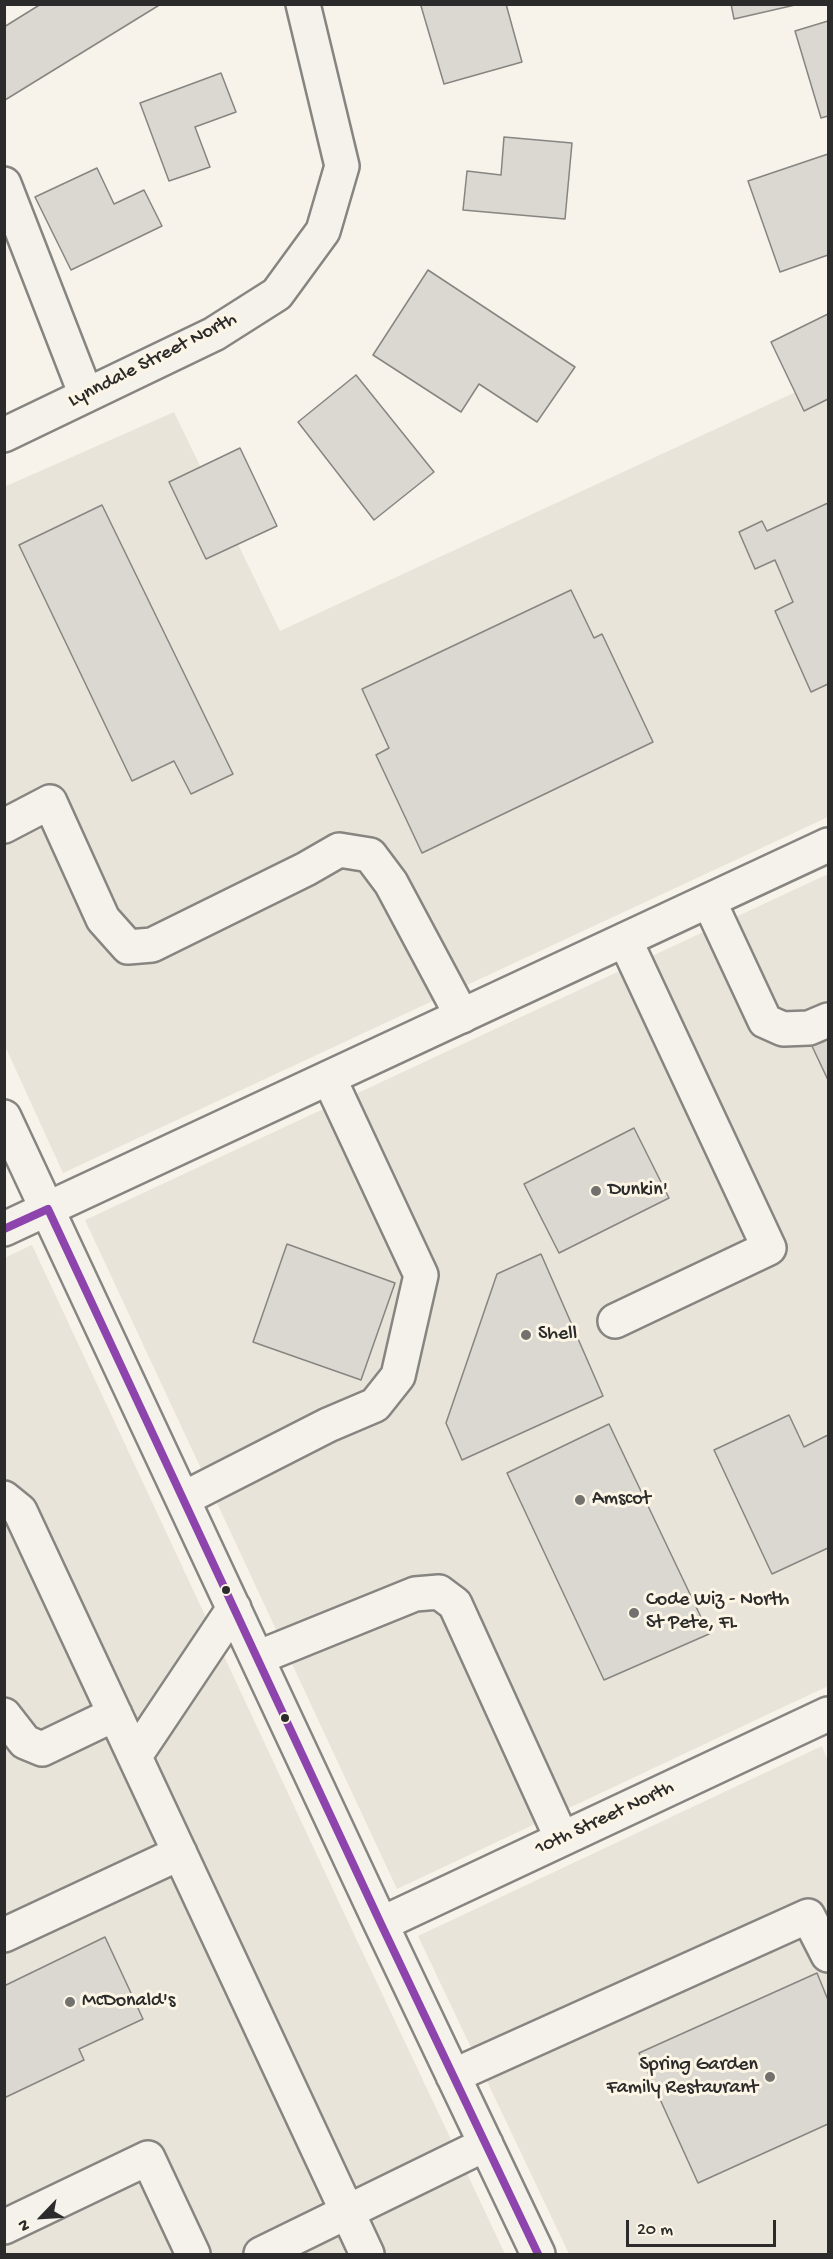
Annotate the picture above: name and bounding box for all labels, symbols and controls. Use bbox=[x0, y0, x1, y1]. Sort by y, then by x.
street label: Lynndale Street North bbox=[65, 308, 241, 414]
place label: Dunkin' bbox=[608, 1179, 668, 1203]
marker: Dunkin' bbox=[589, 1184, 603, 1198]
place label: Shell bbox=[538, 1323, 577, 1347]
marker: Shell bbox=[519, 1328, 533, 1342]
place label: Amscot bbox=[592, 1488, 651, 1512]
marker: Amscot bbox=[573, 1493, 587, 1507]
unlabelled marker bbox=[220, 1584, 232, 1596]
place label: Code Wiz - North St Pete, FL bbox=[646, 1589, 789, 1636]
marker: Code Wiz - North St Pete, FL bbox=[627, 1606, 641, 1620]
unlabelled marker bbox=[279, 1712, 291, 1724]
street label: 10th Street North bbox=[532, 1776, 678, 1862]
place label: McDonald's bbox=[82, 1990, 175, 2014]
marker: McDonald's bbox=[63, 1995, 77, 2009]
place label: Spring Garden Family Restaurant bbox=[606, 2054, 758, 2101]
marker: Spring Garden Family Restaurant bbox=[763, 2070, 777, 2084]
north arrow bbox=[12, 2187, 72, 2247]
scale bar bbox=[629, 2208, 779, 2246]
text: N bbox=[14, 2216, 36, 2234]
text: 20 m bbox=[637, 2220, 673, 2241]

